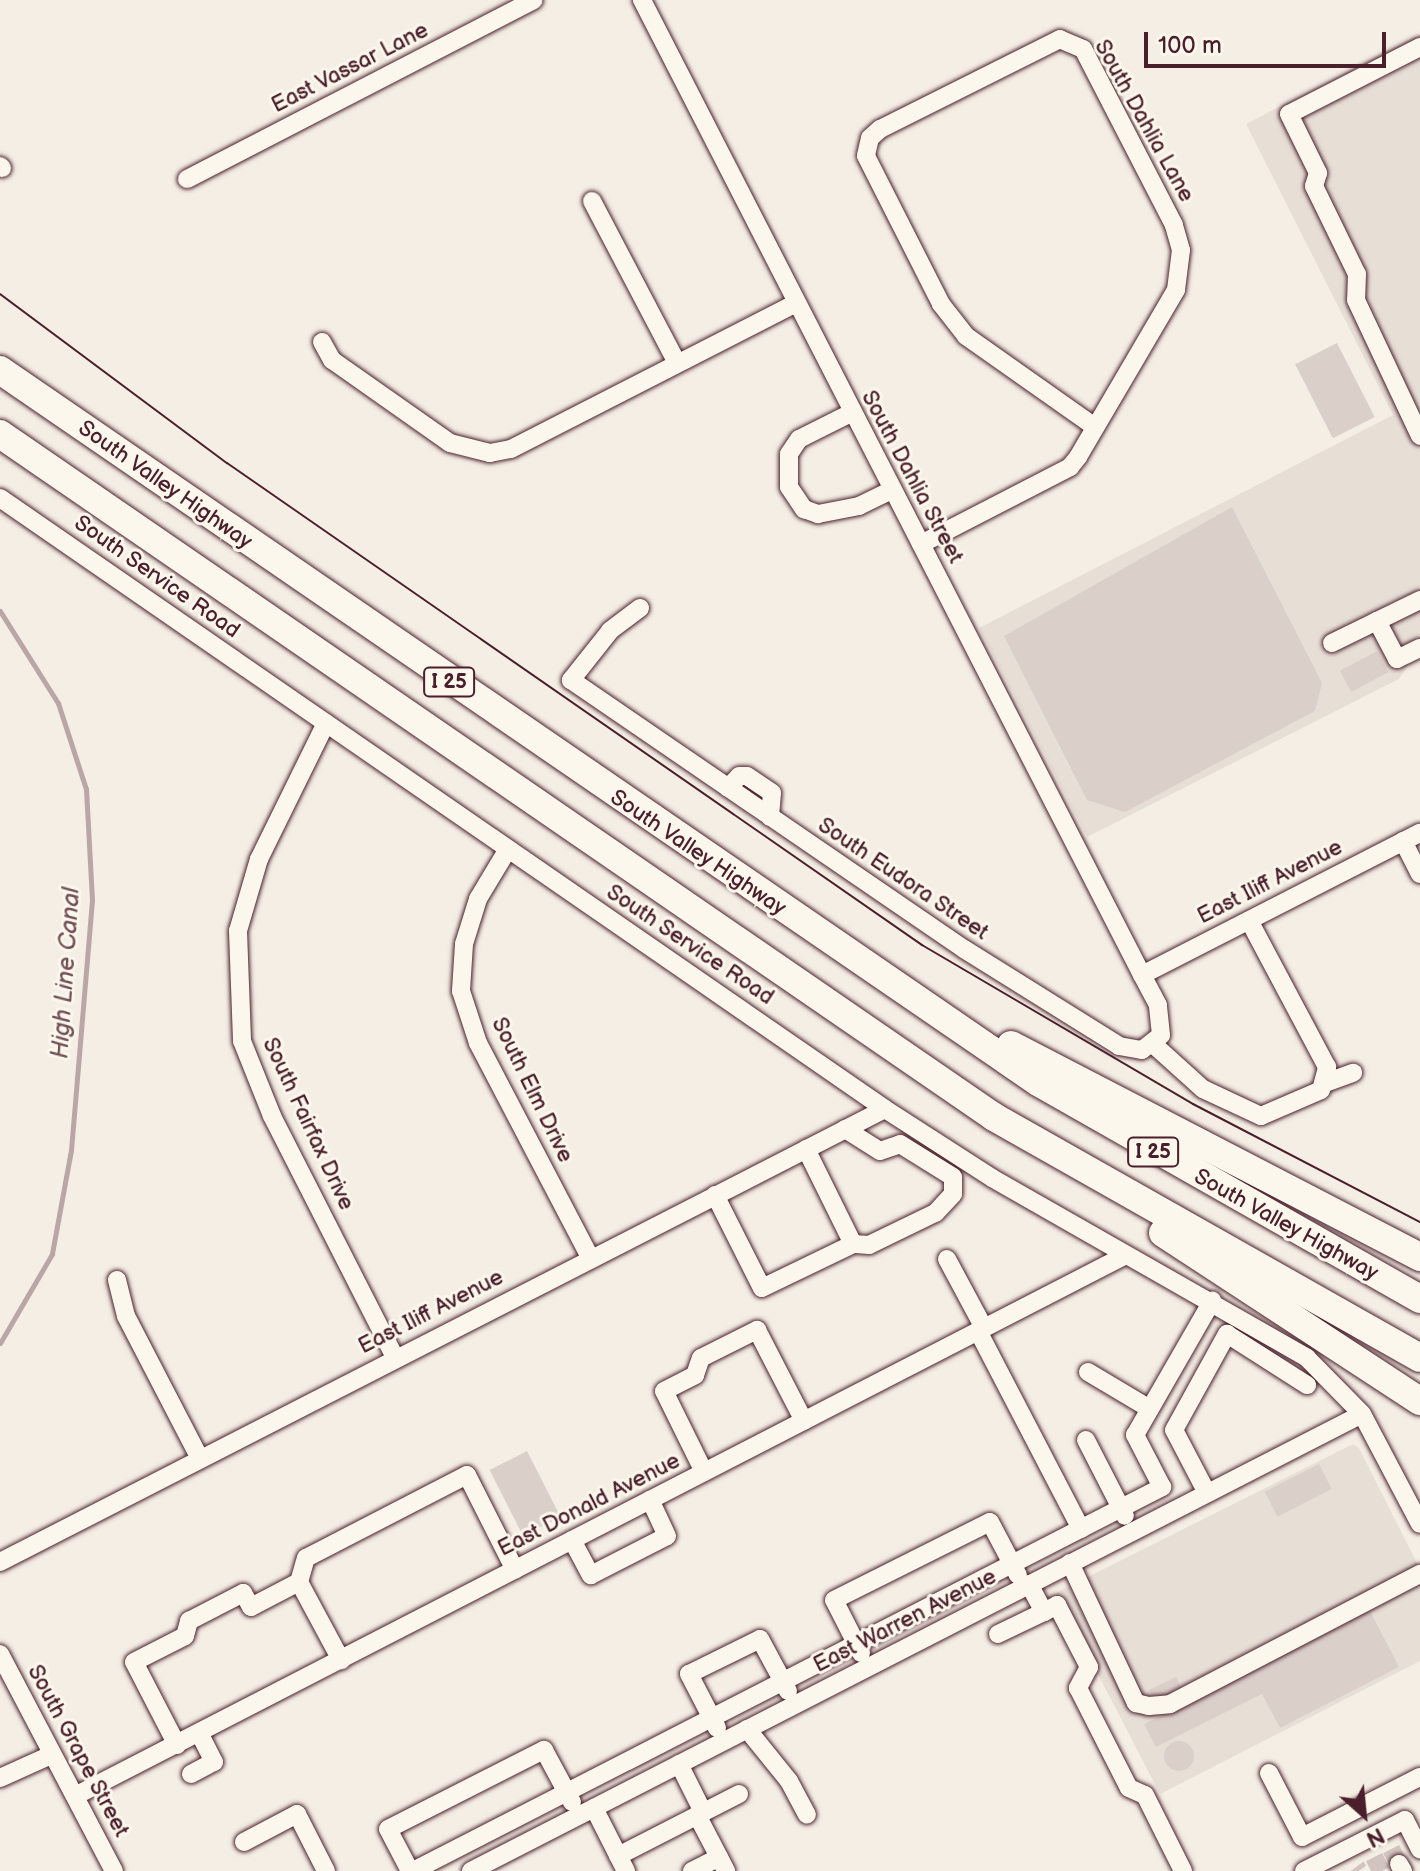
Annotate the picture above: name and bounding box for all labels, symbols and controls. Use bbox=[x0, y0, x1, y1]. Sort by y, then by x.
scale bar bbox=[1148, 16, 1390, 66]
street label: East Vassar Lane bbox=[267, 17, 433, 119]
text: 100 m bbox=[1158, 31, 1222, 60]
street label: South Dahlia Lane bbox=[1088, 35, 1200, 207]
street label: South Dahlia Street bbox=[855, 386, 969, 568]
street label: South Valley Highway bbox=[72, 414, 258, 556]
street label: South Service Road bbox=[69, 510, 245, 644]
road number: I 25 bbox=[423, 666, 475, 698]
street label: South Valley Highway bbox=[604, 784, 792, 922]
street label: South Eudora Street bbox=[813, 812, 993, 946]
street label: East Iliff Avenue bbox=[1193, 834, 1347, 930]
street label: South Service Road bbox=[601, 879, 779, 1011]
water label: High Line Canal bbox=[46, 886, 86, 1060]
street label: South Elm Drive bbox=[486, 1013, 578, 1167]
street label: South Fairfax Drive bbox=[257, 1034, 359, 1214]
road number: I 25 bbox=[1127, 1136, 1179, 1168]
street label: South Valley Highway bbox=[1189, 1163, 1383, 1287]
street label: East Iliff Avenue bbox=[354, 1264, 508, 1360]
street label: East Donald Avenue bbox=[494, 1448, 684, 1562]
street label: East Warren Avenue bbox=[809, 1563, 1001, 1679]
street label: South Grape Street bbox=[21, 1660, 135, 1842]
north arrow bbox=[1324, 1775, 1404, 1855]
text: N bbox=[1362, 1821, 1389, 1853]

